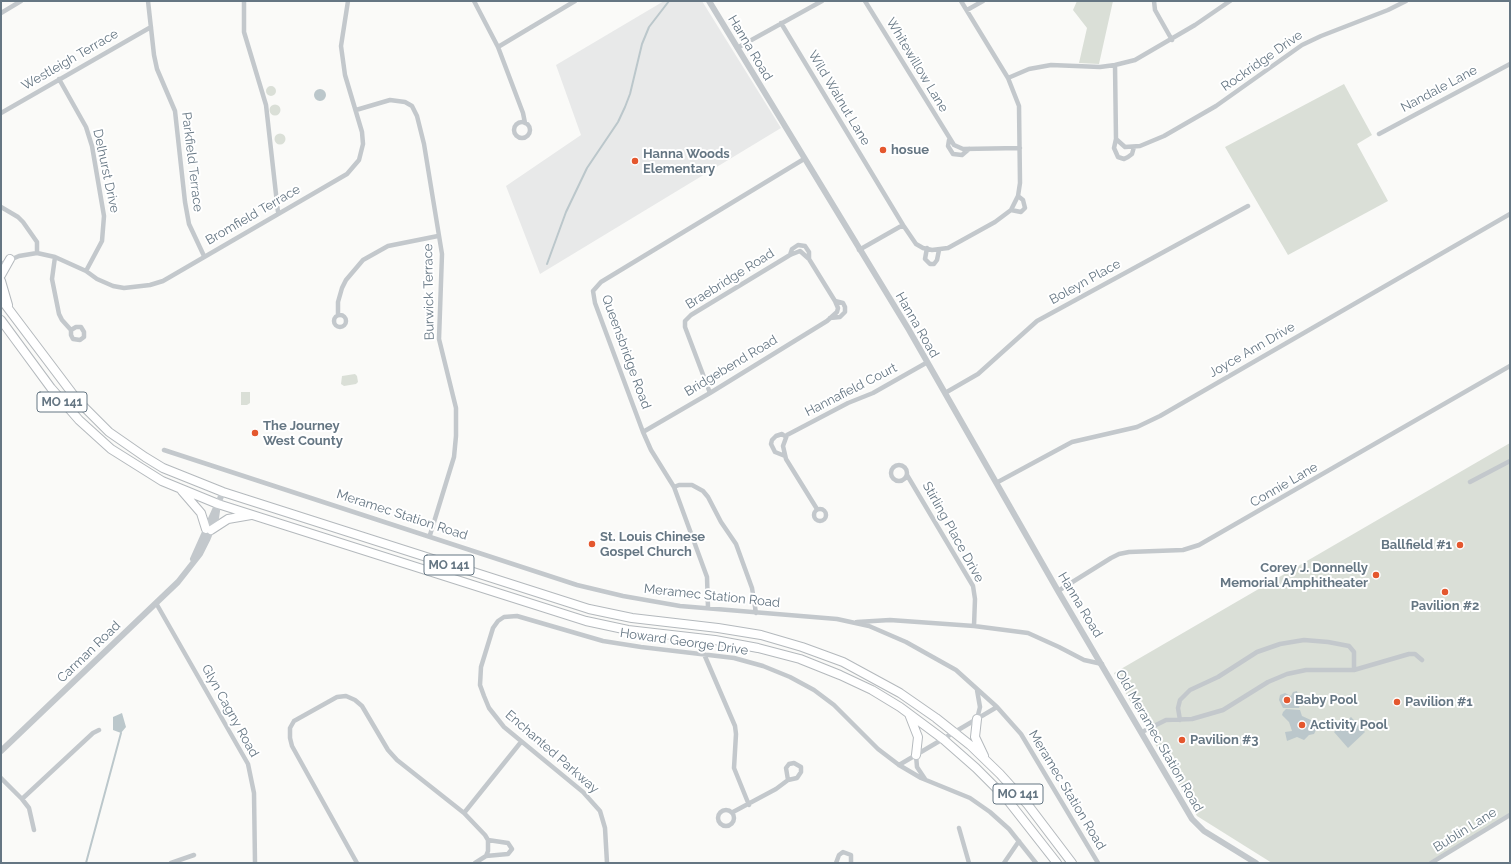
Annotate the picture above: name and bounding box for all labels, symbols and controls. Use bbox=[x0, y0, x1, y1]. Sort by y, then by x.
street label: Hanna Road bbox=[724, 13, 776, 83]
street label: Whitewillow Lane bbox=[883, 15, 951, 115]
street label: Westleigh Terrace bbox=[19, 26, 121, 94]
street label: Rockridge Drive bbox=[1218, 27, 1306, 95]
street label: Wild Walnut Lane bbox=[805, 48, 873, 148]
street label: Nandale Lane bbox=[1398, 62, 1480, 116]
street label: Parkfield Terrace bbox=[178, 111, 206, 213]
street label: Delhurst Drive bbox=[90, 128, 122, 214]
place label: hosue bbox=[891, 142, 929, 158]
marker: hosue bbox=[878, 145, 888, 155]
place label: Hanna Woods Elementary bbox=[643, 146, 730, 177]
marker: Hanna Woods Elementary bbox=[630, 156, 640, 166]
street label: Bromfield Terrace bbox=[203, 182, 303, 248]
street label: Burwick Terrace bbox=[420, 244, 438, 340]
street label: Braebridge Road bbox=[683, 245, 777, 313]
street label: Boleyn Place bbox=[1047, 256, 1123, 308]
street label: Hanna Road bbox=[892, 289, 942, 361]
street label: Queensbridge Road bbox=[598, 293, 654, 411]
street label: Joyce Ann Drive bbox=[1206, 319, 1298, 381]
street label: Bridgebend Road bbox=[682, 332, 780, 400]
street label: Hannafield Court bbox=[802, 360, 900, 420]
road number: MO 141 bbox=[37, 392, 87, 412]
place label: The Journey West County bbox=[263, 418, 343, 449]
marker: The Journey West County bbox=[250, 428, 260, 438]
street label: Connie Lane bbox=[1247, 459, 1321, 511]
street label: Stirling Place Drive bbox=[919, 479, 987, 585]
street label: Meramec Station Road bbox=[335, 486, 469, 544]
place label: St. Louis Chinese Gospel Church bbox=[600, 529, 705, 560]
place label: Ballfield #1 bbox=[1381, 537, 1452, 553]
marker: St. Louis Chinese Gospel Church bbox=[587, 539, 597, 549]
marker: Ballfield #1 bbox=[1455, 540, 1465, 550]
road number: MO 141 bbox=[424, 555, 474, 575]
place label: Corey J. Donnelly Memorial Amphitheater bbox=[1220, 560, 1368, 591]
street label: Hanna Road bbox=[1054, 570, 1106, 640]
marker: Corey J. Donnelly Memorial Amphitheater bbox=[1371, 570, 1381, 580]
street label: Meramec Station Road bbox=[643, 581, 781, 611]
marker: Pavilion #2 bbox=[1440, 587, 1450, 597]
place label: Pavilion #2 bbox=[1411, 598, 1479, 614]
street label: Carman Road bbox=[54, 618, 124, 686]
street label: Howard George Drive bbox=[619, 625, 749, 659]
street label: Glyn Cagny Road bbox=[198, 662, 262, 760]
street label: Old Meramec Station Road bbox=[1112, 667, 1206, 815]
place label: Baby Pool bbox=[1295, 692, 1357, 708]
place label: Pavilion #1 bbox=[1405, 694, 1473, 710]
marker: Baby Pool bbox=[1282, 695, 1292, 705]
marker: Pavilion #1 bbox=[1392, 697, 1402, 707]
street label: Enchanted Parkway bbox=[502, 707, 602, 797]
place label: Activity Pool bbox=[1310, 717, 1388, 733]
marker: Activity Pool bbox=[1297, 720, 1307, 730]
street label: Meramec Station Road bbox=[1025, 727, 1109, 853]
place label: Pavilion #3 bbox=[1190, 732, 1259, 748]
marker: Pavilion #3 bbox=[1177, 735, 1187, 745]
road number: MO 141 bbox=[993, 784, 1043, 804]
street label: Bublin Lane bbox=[1431, 804, 1499, 856]

